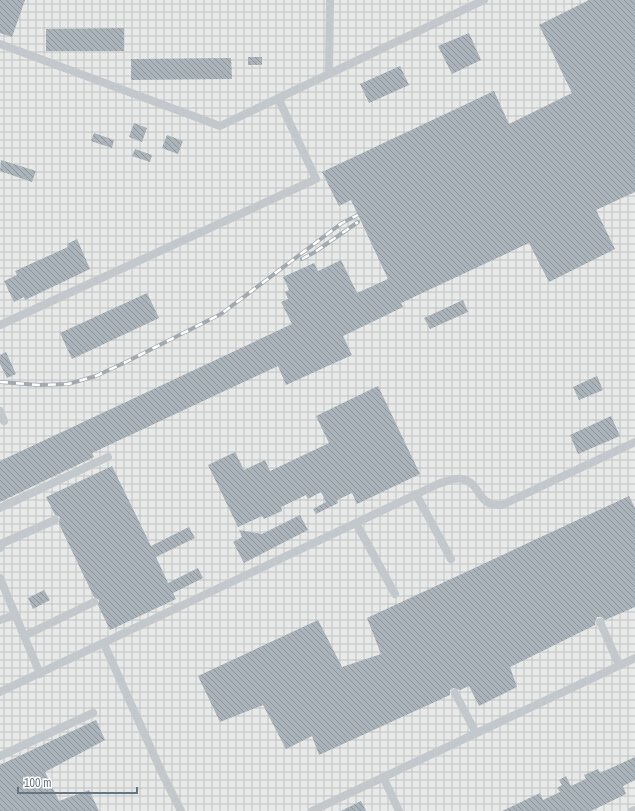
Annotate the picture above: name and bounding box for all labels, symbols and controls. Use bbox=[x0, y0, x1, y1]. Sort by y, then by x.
scale bar bbox=[18, 769, 137, 795]
text: 100 m bbox=[24, 775, 51, 791]

